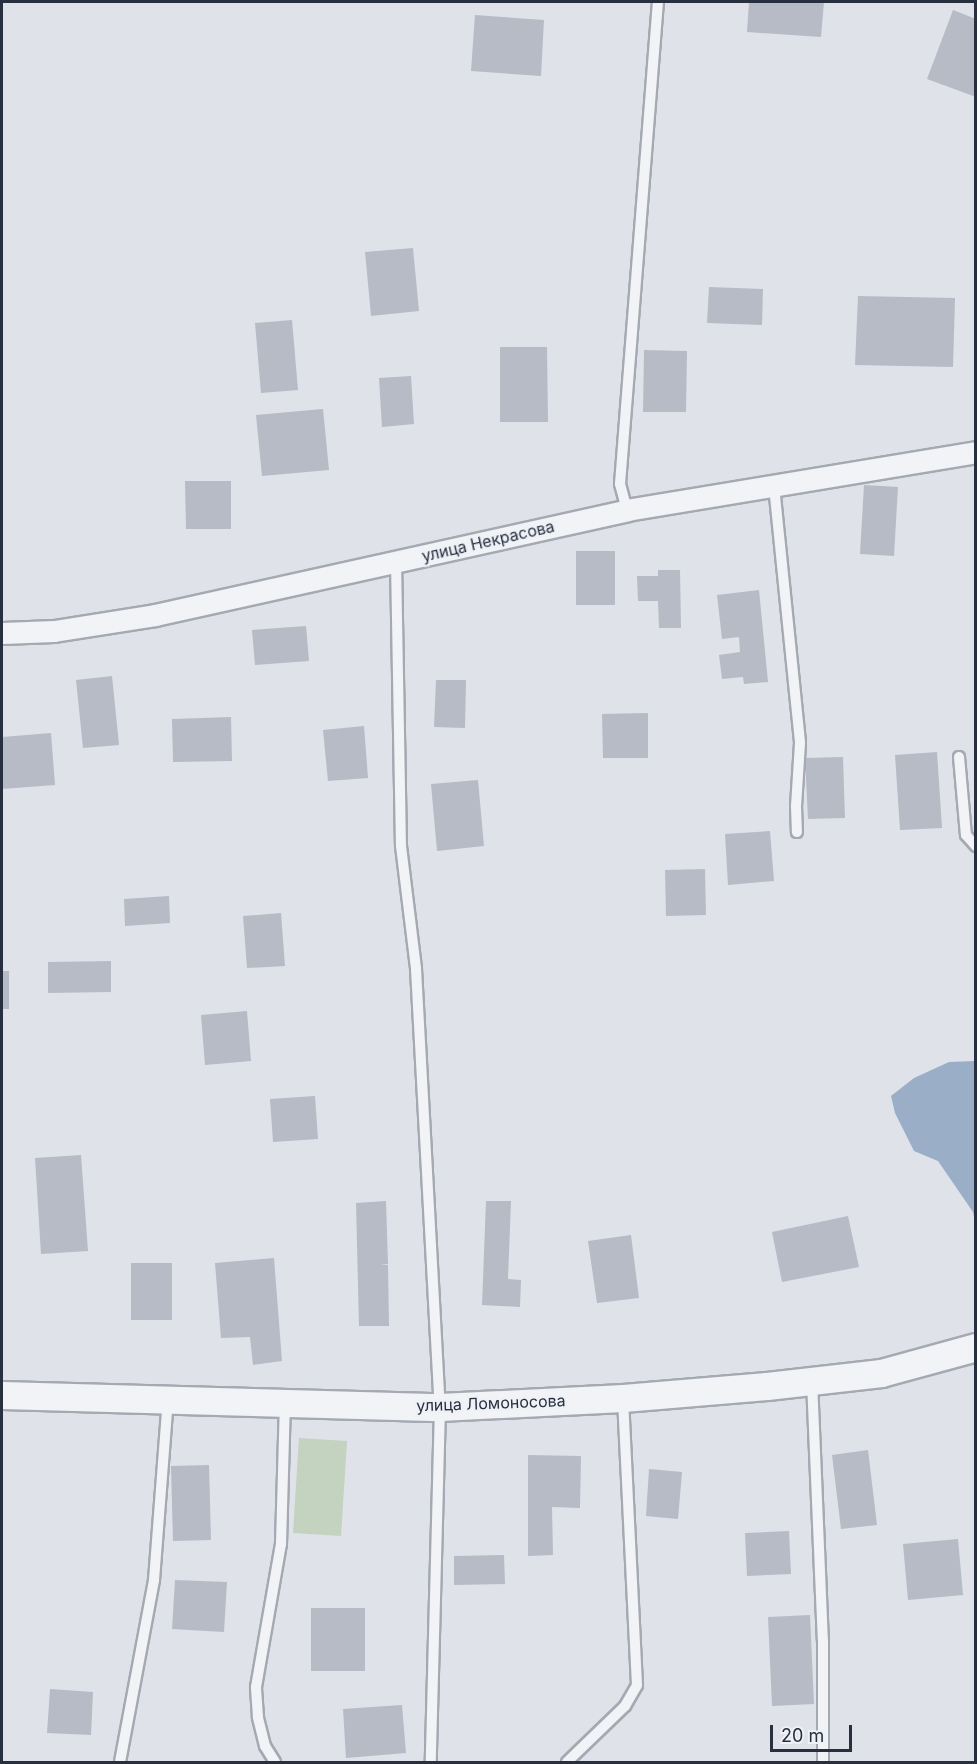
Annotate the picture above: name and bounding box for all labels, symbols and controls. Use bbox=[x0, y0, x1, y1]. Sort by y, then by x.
street label: улица Некрасова bbox=[420, 516, 556, 566]
street label: улица Ломоносова bbox=[416, 1391, 566, 1415]
scale bar bbox=[773, 1713, 856, 1751]
text: 20 m bbox=[781, 1725, 824, 1746]

